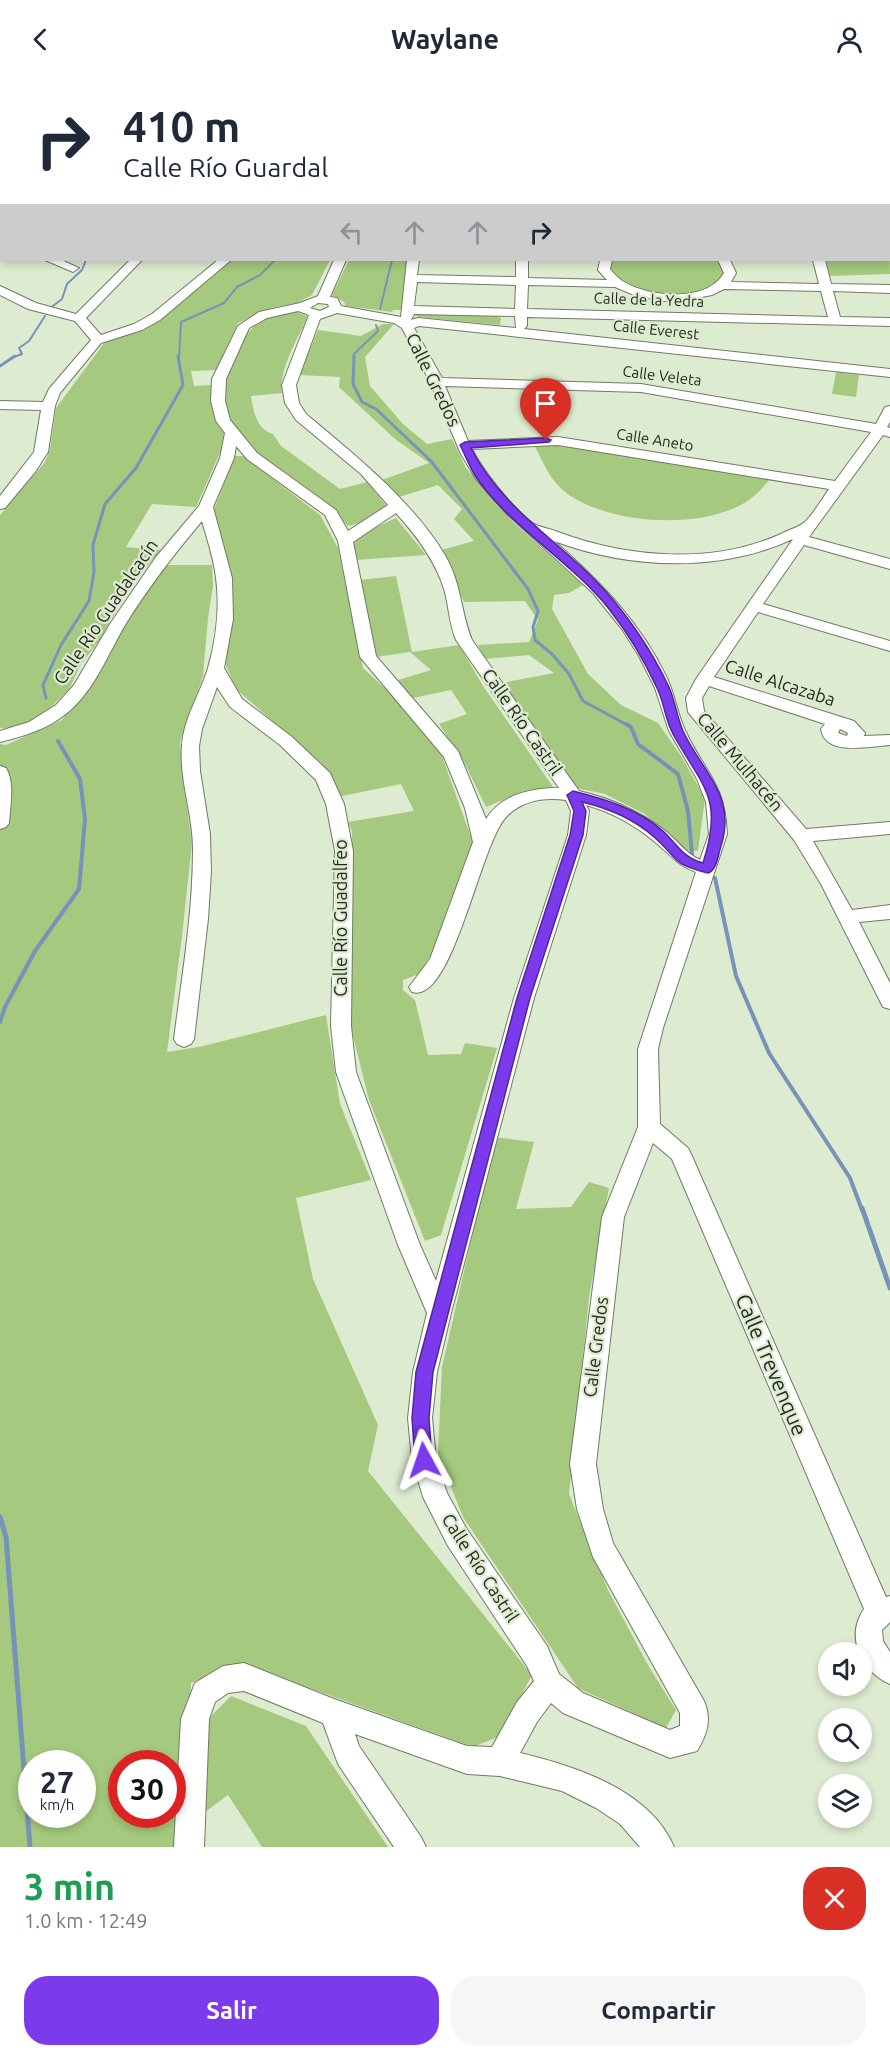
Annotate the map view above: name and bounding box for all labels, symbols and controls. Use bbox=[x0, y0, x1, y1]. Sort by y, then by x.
icon: back bbox=[24, 23, 57, 56]
icon: person bbox=[833, 23, 866, 56]
text: Waylane bbox=[391, 24, 499, 54]
icon: right bbox=[24, 102, 102, 180]
text: 410 m bbox=[123, 103, 240, 150]
text: Calle Río Guardal bbox=[123, 152, 328, 182]
icon: left bbox=[335, 216, 368, 249]
icon: ahead bbox=[398, 216, 431, 249]
icon: ahead bbox=[461, 216, 494, 249]
icon: right bbox=[524, 216, 557, 249]
street label: Calle de la Yedra bbox=[593, 289, 705, 310]
street label: Calle Everest bbox=[612, 317, 700, 342]
street label: Calle Gredos bbox=[403, 330, 465, 430]
street label: Calle Veleta bbox=[622, 362, 703, 389]
pin bbox=[520, 378, 571, 440]
icon: arrive bbox=[529, 387, 562, 420]
street label: Calle Aneto bbox=[615, 425, 695, 454]
street label: Calle Río Guadalcacín bbox=[49, 535, 161, 688]
street label: Calle Alcazaba bbox=[723, 655, 838, 709]
street label: Calle Río Castril bbox=[479, 664, 567, 779]
street label: Calle Mulhacén bbox=[694, 708, 788, 815]
street label: Calle Río Guadalfeo bbox=[330, 839, 350, 997]
street label: Calle Trevenque bbox=[731, 1290, 813, 1439]
street label: Calle Gredos bbox=[579, 1295, 611, 1398]
position arrow bbox=[392, 1428, 456, 1492]
street label: Calle Río Castril bbox=[438, 1510, 523, 1626]
map controls bbox=[818, 1642, 872, 1828]
button: sound bbox=[818, 1642, 872, 1696]
button: search bbox=[818, 1708, 872, 1762]
speed limit sign: 30 bbox=[108, 1750, 186, 1828]
text: 27 bbox=[40, 1765, 74, 1799]
button: layers bbox=[818, 1774, 872, 1828]
text: km/h bbox=[40, 1796, 74, 1813]
text: 3 min bbox=[24, 1866, 115, 1907]
button: close bbox=[803, 1867, 866, 1930]
text: 1.0 km · 12:49 bbox=[24, 1909, 148, 1932]
button: Salir bbox=[24, 1976, 439, 2045]
button: Compartir bbox=[451, 1976, 866, 2045]

